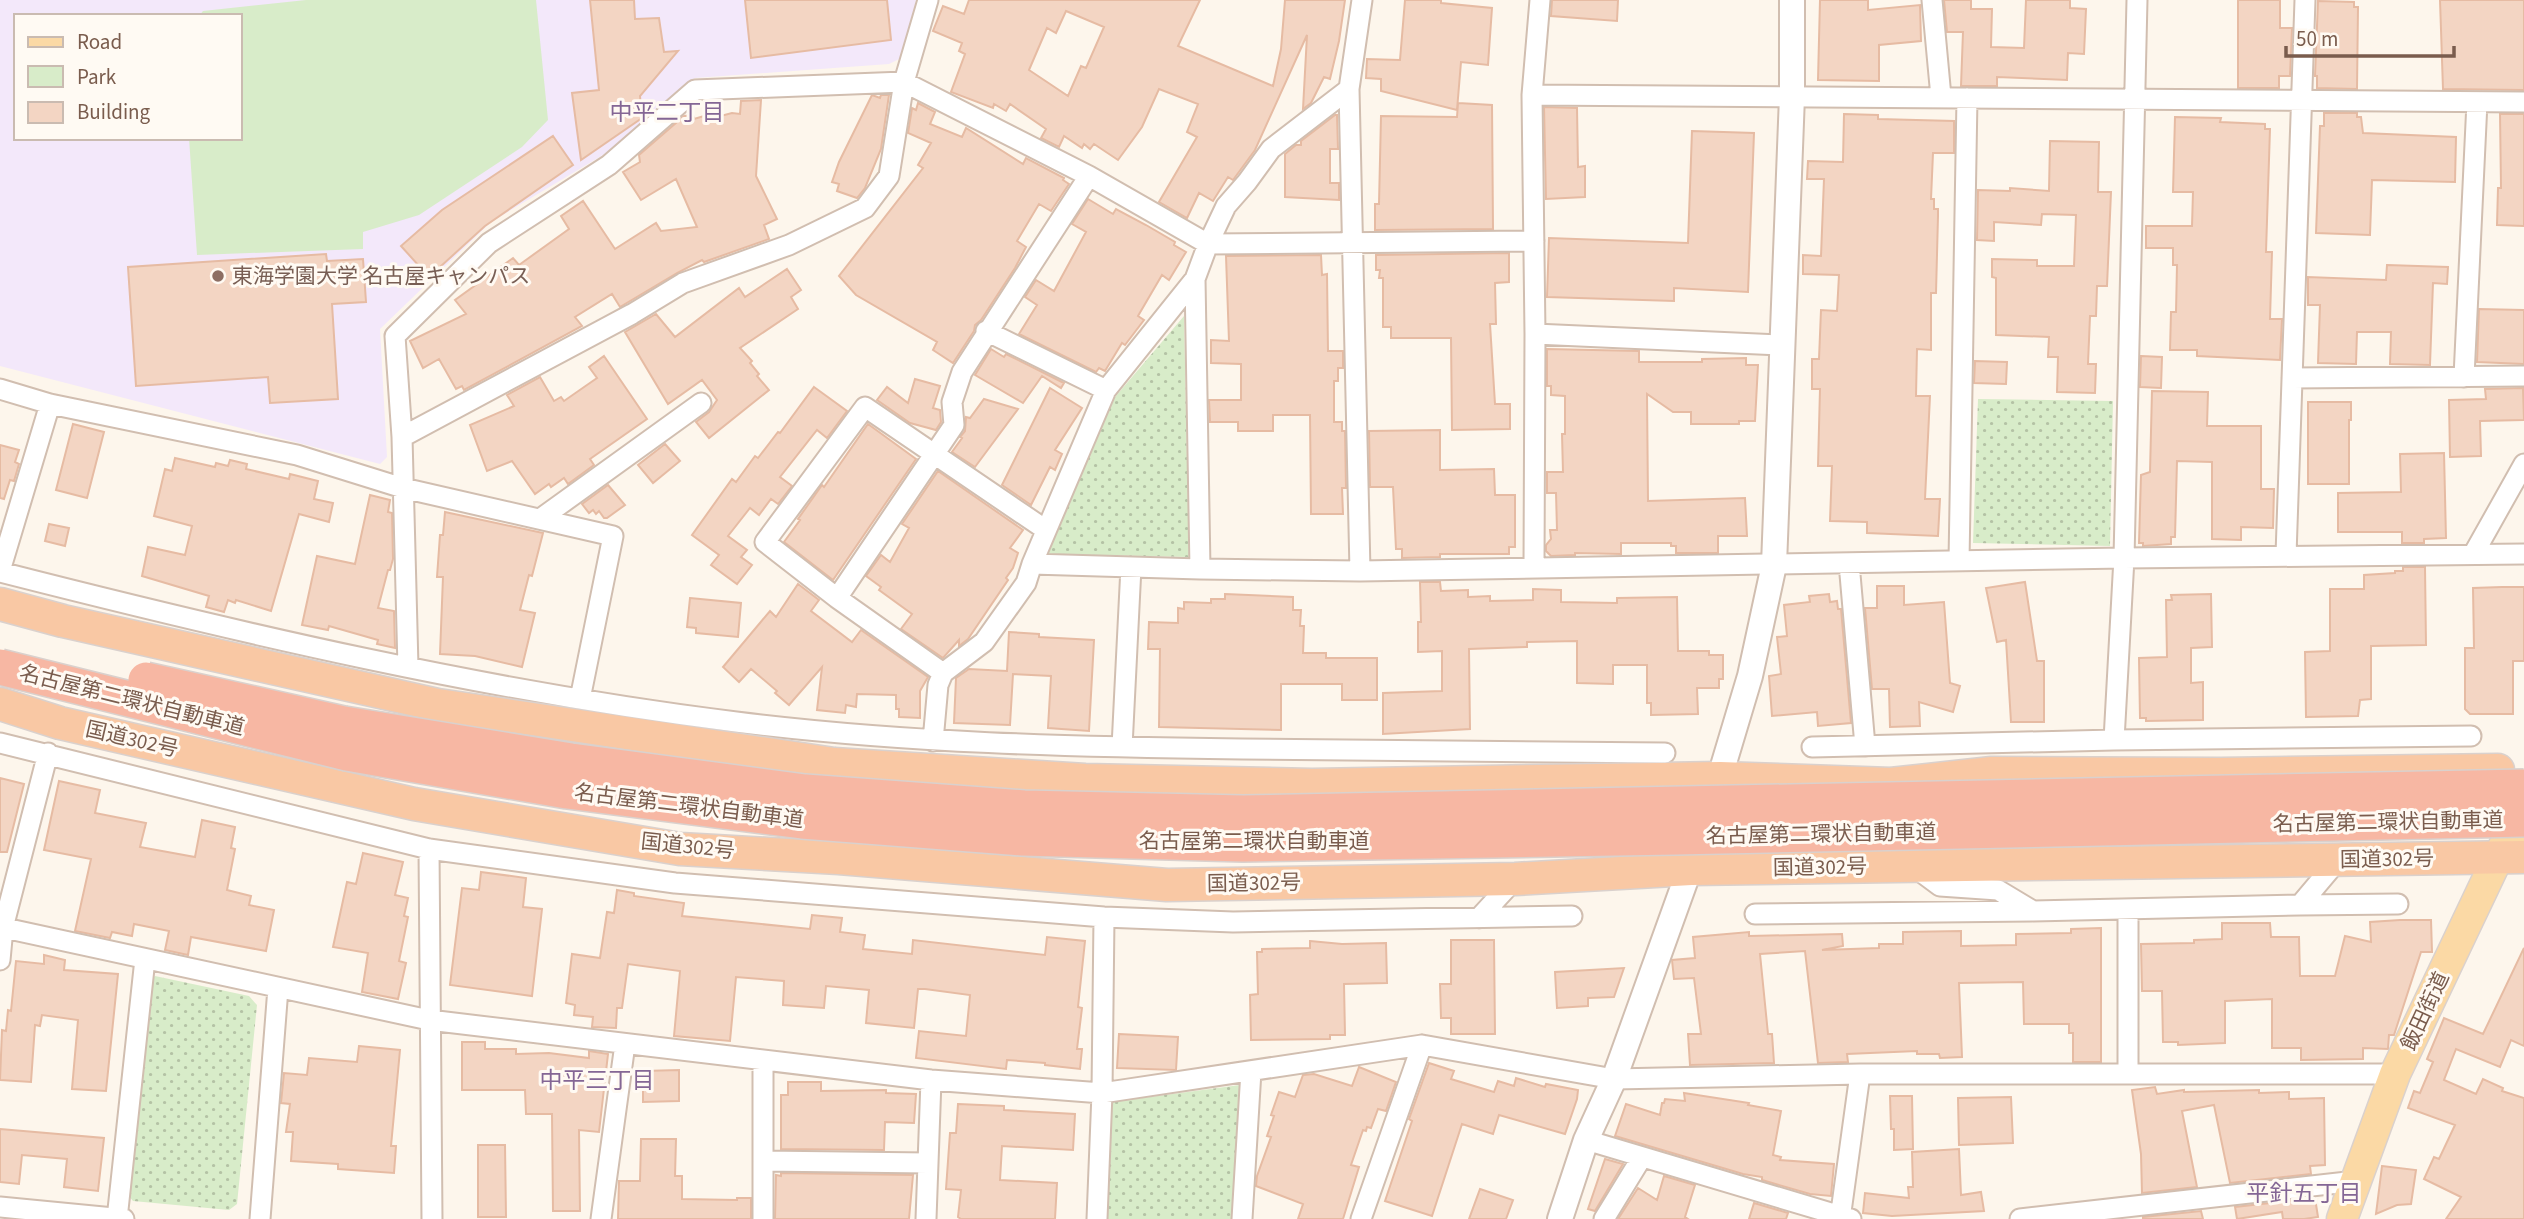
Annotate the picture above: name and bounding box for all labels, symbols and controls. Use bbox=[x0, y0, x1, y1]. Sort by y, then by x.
legend bbox=[14, 14, 242, 140]
scale bar bbox=[2286, 14, 2454, 58]
text: 50 m bbox=[2296, 24, 2338, 54]
text: Road bbox=[77, 27, 122, 57]
text: Park bbox=[77, 62, 117, 92]
district label: 中平二丁目 bbox=[610, 96, 725, 129]
text: Building bbox=[77, 97, 151, 127]
place label: 東海学園大学 名古屋キャンパス bbox=[232, 261, 530, 291]
marker: 東海学園大学 名古屋キャンパス bbox=[210, 268, 226, 284]
street label: 名古屋第二環状自動車道 bbox=[16, 658, 248, 742]
street label: 国道302号 bbox=[83, 714, 181, 764]
street label: 名古屋第二環状自動車道 bbox=[573, 777, 805, 835]
street label: 名古屋第二環状自動車道 bbox=[2272, 805, 2504, 839]
street label: 名古屋第二環状自動車道 bbox=[1705, 817, 1937, 851]
street label: 国道302号 bbox=[640, 826, 736, 866]
street label: 名古屋第二環状自動車道 bbox=[1139, 826, 1370, 856]
street label: 国道302号 bbox=[2340, 843, 2434, 875]
street label: 国道302号 bbox=[1773, 851, 1867, 883]
street label: 国道302号 bbox=[1207, 867, 1301, 899]
street label: 飯田街道 bbox=[2394, 967, 2456, 1055]
district label: 中平三丁目 bbox=[540, 1064, 655, 1097]
district label: 平針五丁目 bbox=[2247, 1177, 2362, 1210]

